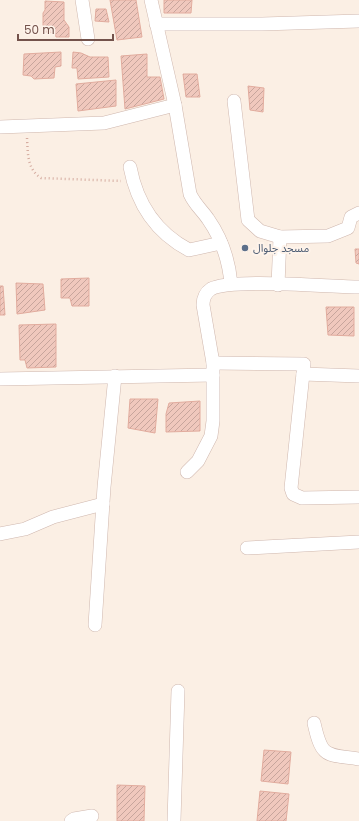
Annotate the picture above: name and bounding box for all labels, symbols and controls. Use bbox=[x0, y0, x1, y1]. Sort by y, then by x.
scale bar bbox=[18, 16, 113, 42]
text: 50 m bbox=[24, 21, 55, 38]
place label: مسجد جلوال bbox=[253, 240, 309, 256]
marker: مسجد جلوال bbox=[240, 243, 250, 253]

